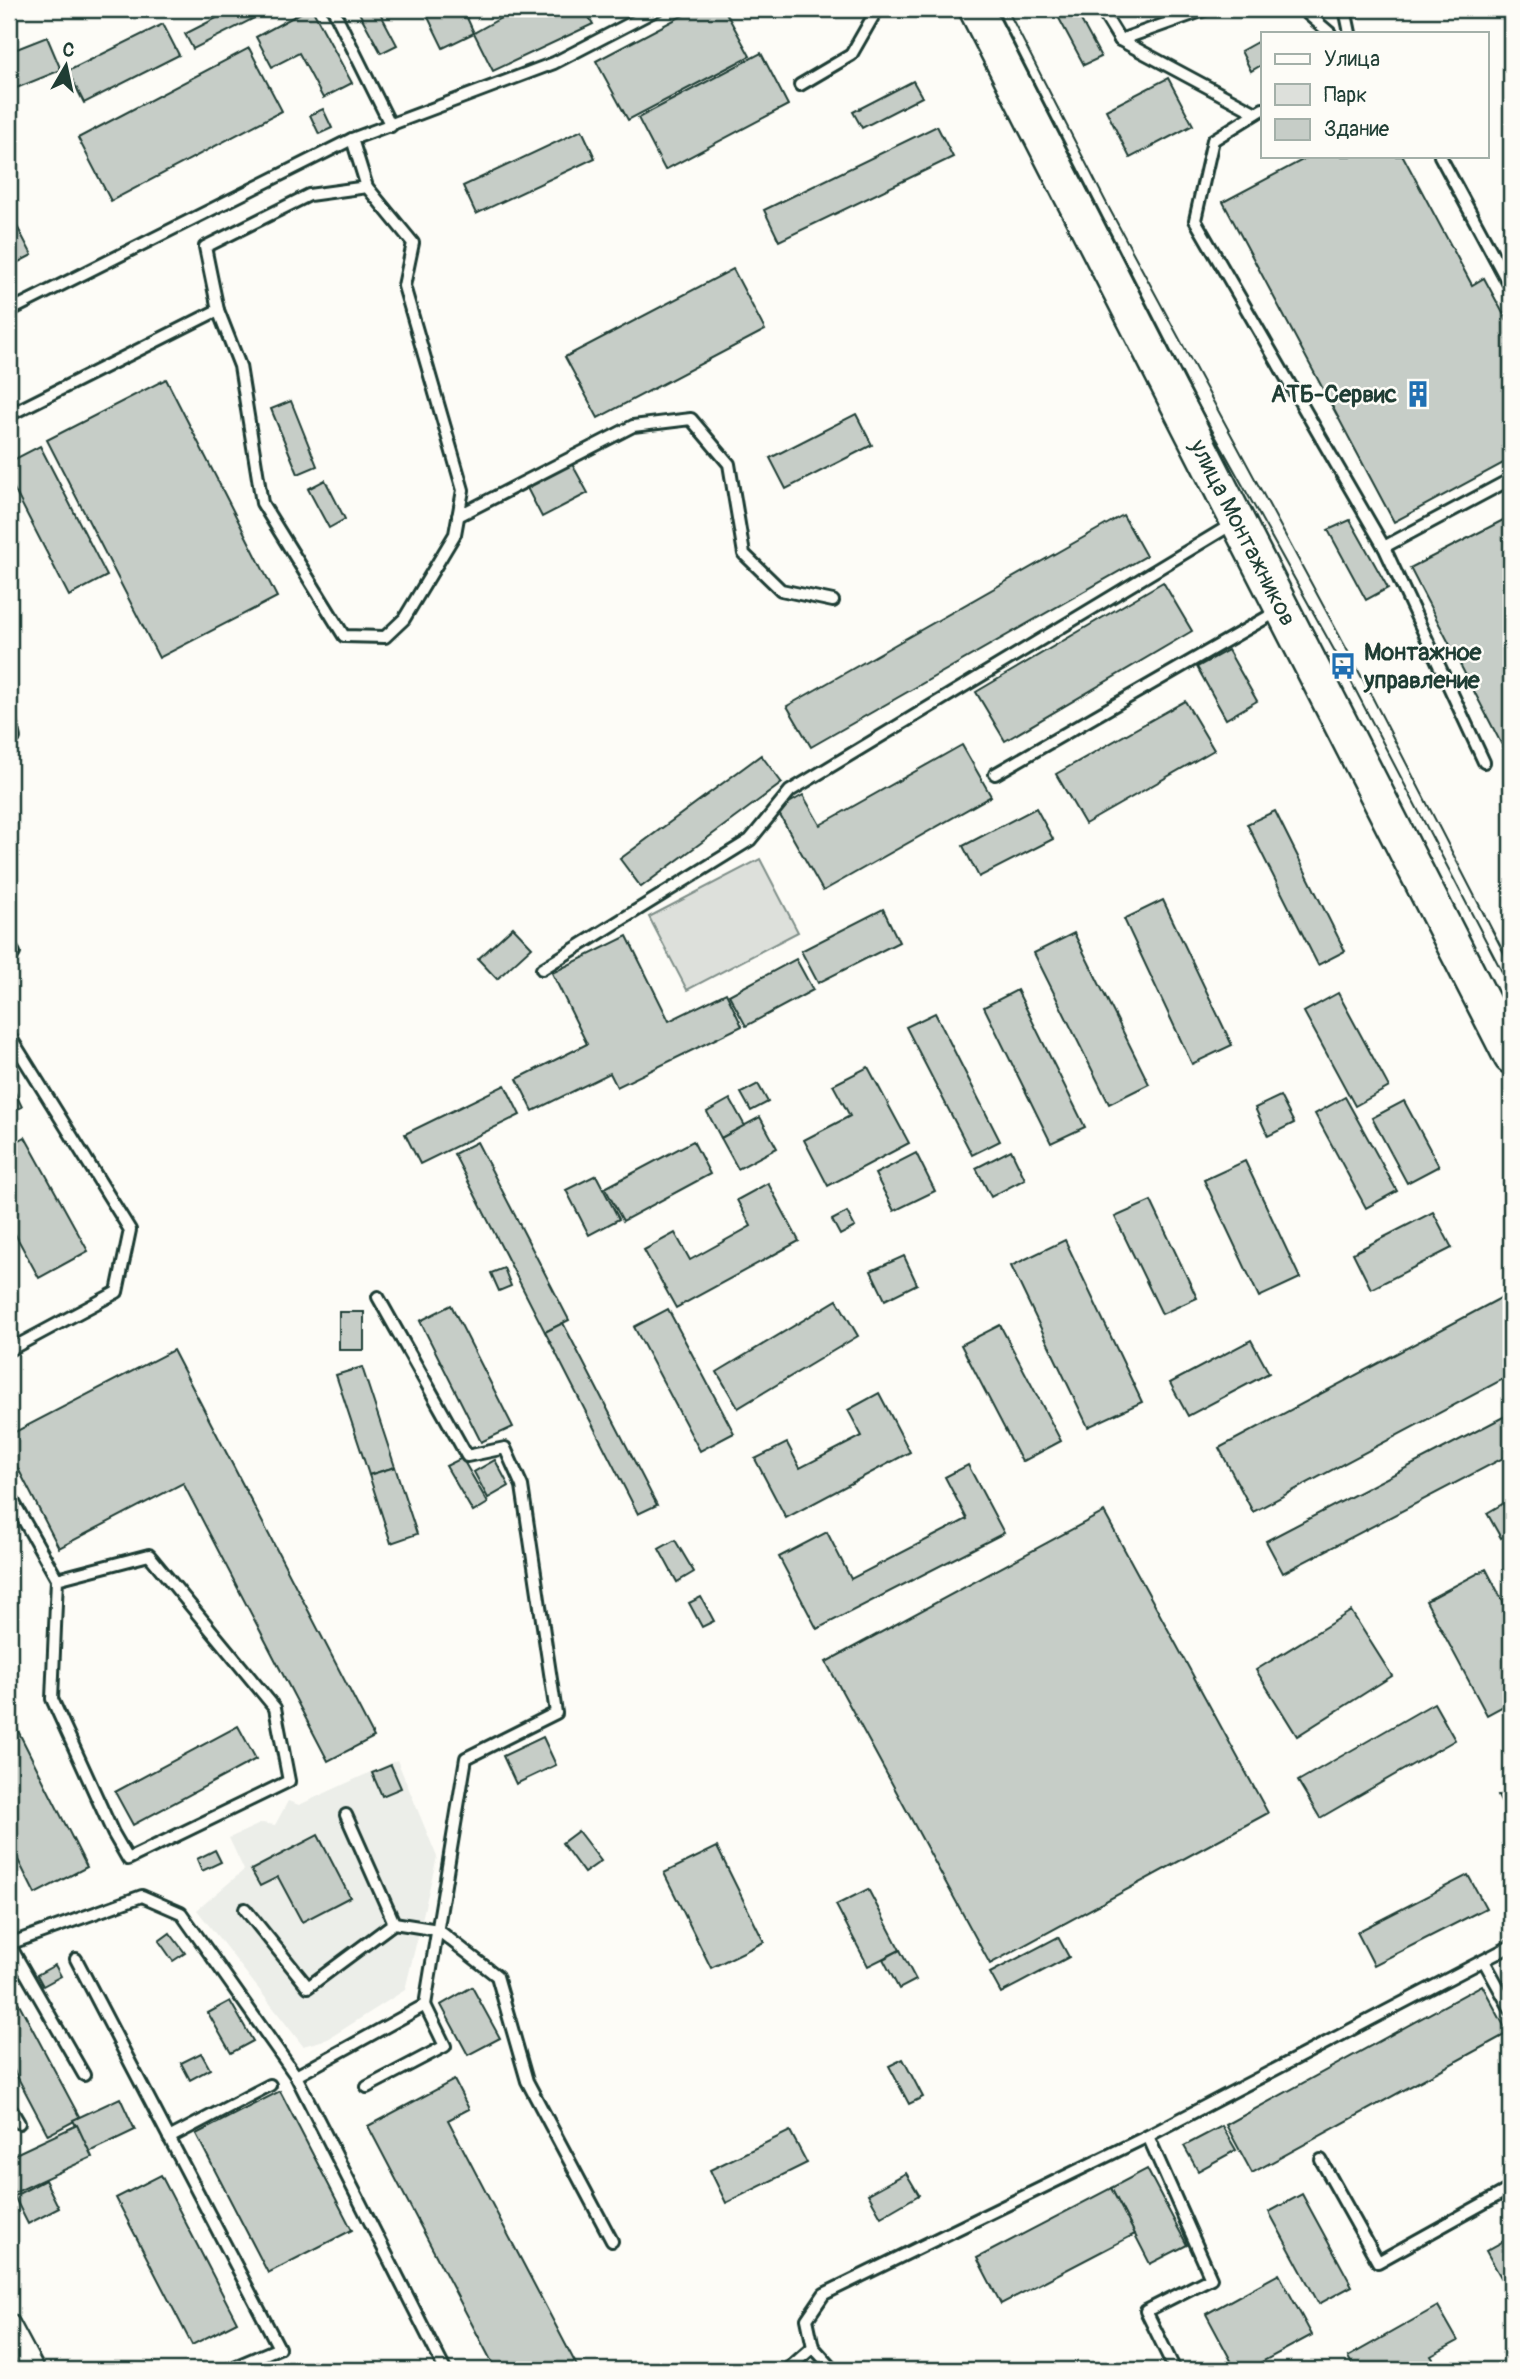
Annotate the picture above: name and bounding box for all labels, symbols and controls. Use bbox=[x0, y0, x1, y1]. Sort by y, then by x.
north arrow bbox=[32, 32, 102, 102]
legend bbox=[1261, 32, 1488, 158]
text: С bbox=[61, 37, 76, 63]
text: Улица bbox=[1324, 46, 1380, 73]
text: Парк bbox=[1324, 82, 1367, 109]
text: Здание bbox=[1324, 116, 1390, 143]
building icon: АТБ-Сервис bbox=[1403, 379, 1433, 409]
place label: АТБ-Сервис bbox=[1271, 380, 1397, 409]
street label: улица Монтажников bbox=[1183, 434, 1303, 631]
place label: Монтажное управление bbox=[1363, 638, 1483, 695]
bus stop icon: Монтажное управление bbox=[1328, 651, 1358, 681]

